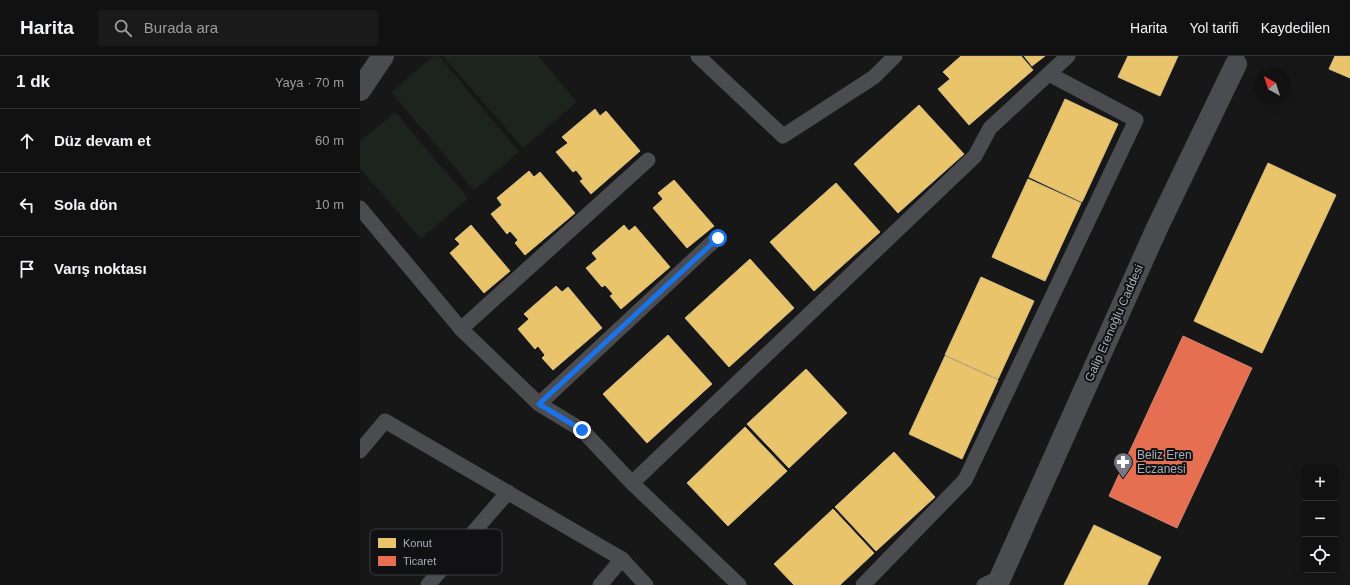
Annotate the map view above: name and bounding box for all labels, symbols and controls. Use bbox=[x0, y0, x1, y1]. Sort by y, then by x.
search box bbox=[98, 10, 378, 46]
text: Harita bbox=[20, 17, 74, 38]
icon: search bbox=[112, 17, 134, 39]
text: Burada ara bbox=[144, 19, 218, 36]
text: Harita bbox=[1130, 20, 1167, 36]
text: Yol tarifi bbox=[1189, 20, 1239, 36]
text: Kaydedilen bbox=[1261, 20, 1330, 36]
north arrow bbox=[1254, 68, 1290, 104]
text: 1 dk bbox=[16, 72, 50, 91]
text: Yaya · 70 m bbox=[275, 75, 344, 90]
icon: ahead bbox=[16, 130, 38, 152]
text: Düz devam et bbox=[54, 132, 151, 149]
text: 60 m bbox=[315, 133, 344, 148]
icon: left bbox=[16, 194, 38, 216]
text: Sola dön bbox=[54, 196, 117, 213]
text: 10 m bbox=[315, 197, 344, 212]
route start bbox=[709, 229, 727, 247]
icon: arrive bbox=[16, 258, 38, 280]
text: Varış noktası bbox=[54, 260, 147, 277]
street label: Galip Erenoğlu Caddesi bbox=[1082, 262, 1146, 384]
route end bbox=[573, 421, 591, 439]
place label: Beliz Eren Eczanesi bbox=[1137, 448, 1192, 476]
pharmacy icon: Beliz Eren Eczanesi bbox=[1112, 451, 1134, 479]
map controls bbox=[1302, 465, 1338, 573]
button: + bbox=[1302, 465, 1338, 501]
button: − bbox=[1302, 501, 1338, 537]
legend bbox=[370, 529, 502, 575]
text: Konut bbox=[403, 537, 432, 549]
button: locate bbox=[1302, 537, 1338, 573]
text: Ticaret bbox=[403, 555, 436, 567]

